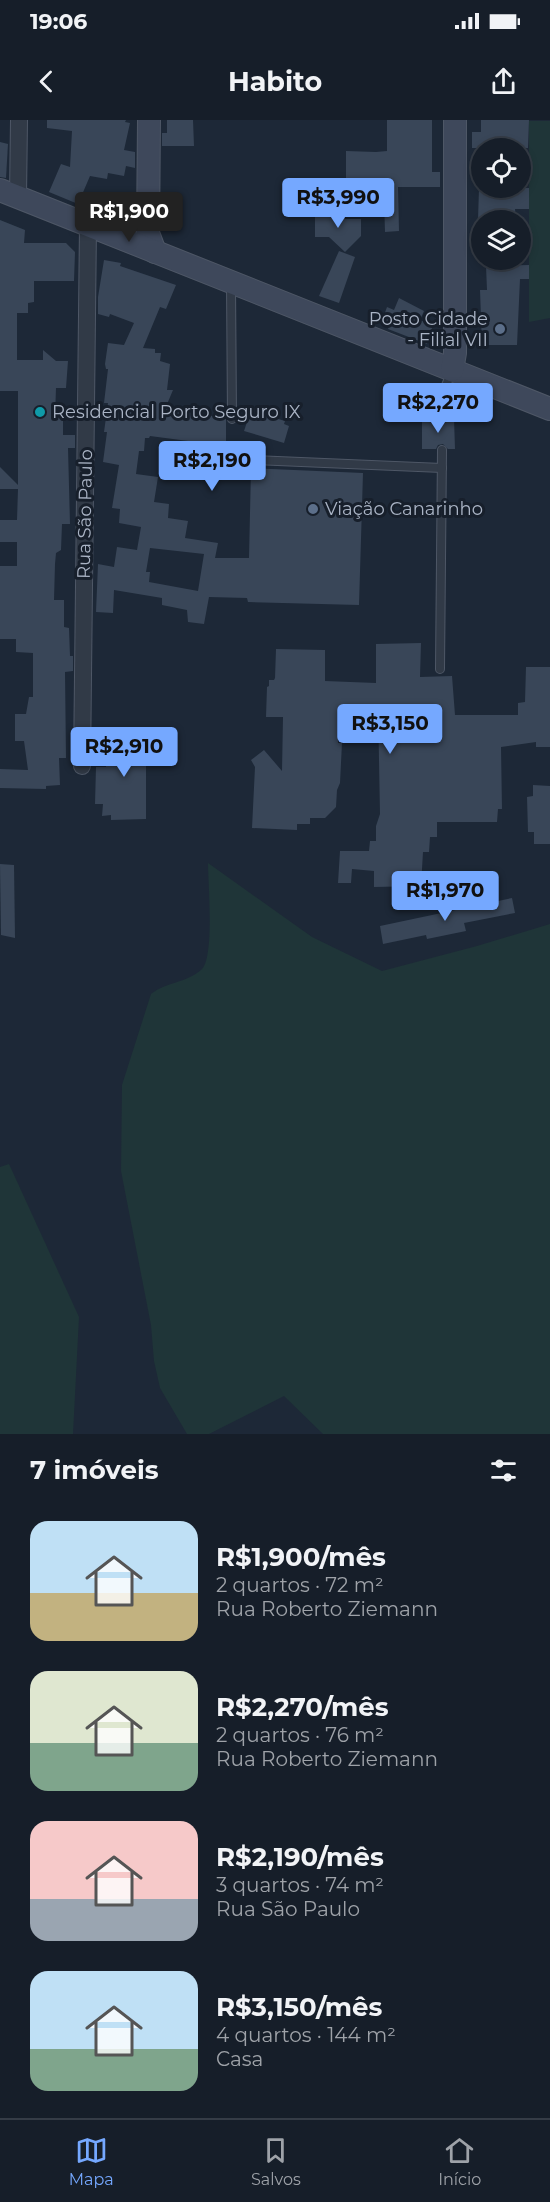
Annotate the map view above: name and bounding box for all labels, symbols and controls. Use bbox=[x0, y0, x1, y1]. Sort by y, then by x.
text: 19:06 bbox=[30, 8, 87, 35]
icon: back bbox=[30, 65, 63, 98]
text: Habito bbox=[228, 65, 322, 98]
icon: share bbox=[487, 65, 520, 98]
map controls bbox=[471, 138, 531, 270]
button: locate bbox=[471, 138, 531, 198]
pin: R$3,990 bbox=[283, 178, 393, 229]
text: R$3,990 bbox=[296, 185, 380, 209]
pin: R$1,900 bbox=[74, 192, 184, 243]
text: R$1,900 bbox=[89, 199, 169, 223]
button: layers bbox=[471, 210, 531, 270]
place label: Posto Cidade - Filial VII bbox=[369, 308, 488, 351]
marker: Posto Cidade - Filial VII bbox=[493, 322, 507, 336]
pin: R$2,270 bbox=[383, 383, 493, 434]
text: R$2,270 bbox=[397, 390, 479, 414]
place label: Residencial Porto Seguro IX bbox=[52, 401, 301, 423]
marker: Residencial Porto Seguro IX bbox=[33, 405, 47, 419]
pin: R$2,190 bbox=[157, 441, 267, 492]
text: R$2,190 bbox=[173, 448, 251, 472]
street label: Rua São Paulo bbox=[73, 449, 97, 579]
place label: Viação Canarinho bbox=[325, 498, 483, 520]
marker: Viação Canarinho bbox=[306, 502, 320, 516]
pin: R$3,150 bbox=[335, 704, 445, 755]
text: R$3,150 bbox=[351, 711, 429, 735]
pin: R$2,910 bbox=[69, 727, 179, 778]
text: R$2,910 bbox=[85, 734, 163, 758]
pin: R$1,970 bbox=[390, 871, 500, 922]
text: R$1,970 bbox=[406, 878, 484, 902]
text: 7 imóveis bbox=[30, 1454, 159, 1486]
icon: filters bbox=[487, 1454, 520, 1487]
text: R$1,900/mês bbox=[216, 1541, 386, 1573]
icon: home bbox=[78, 1545, 150, 1617]
text: 2 quartos · 72 m² bbox=[216, 1573, 383, 1597]
text: Rua Roberto Ziemann bbox=[216, 1597, 438, 1621]
text: R$2,270/mês bbox=[216, 1691, 389, 1723]
icon: home bbox=[78, 1695, 150, 1767]
text: 2 quartos · 76 m² bbox=[216, 1723, 384, 1747]
text: Rua Roberto Ziemann bbox=[216, 1747, 438, 1771]
text: R$2,190/mês bbox=[216, 1841, 384, 1873]
icon: home bbox=[78, 1845, 150, 1917]
text: 3 quartos · 74 m² bbox=[216, 1873, 384, 1897]
text: Rua São Paulo bbox=[216, 1897, 360, 1921]
text: R$3,150/mês bbox=[216, 1991, 382, 2023]
icon: home bbox=[78, 1995, 150, 2067]
text: 4 quartos · 144 m² bbox=[216, 2023, 396, 2047]
text: Casa bbox=[216, 2047, 263, 2071]
tab: Mapa bbox=[69, 2134, 114, 2189]
tab: Salvos bbox=[251, 2134, 301, 2189]
tab: Início bbox=[438, 2134, 481, 2189]

